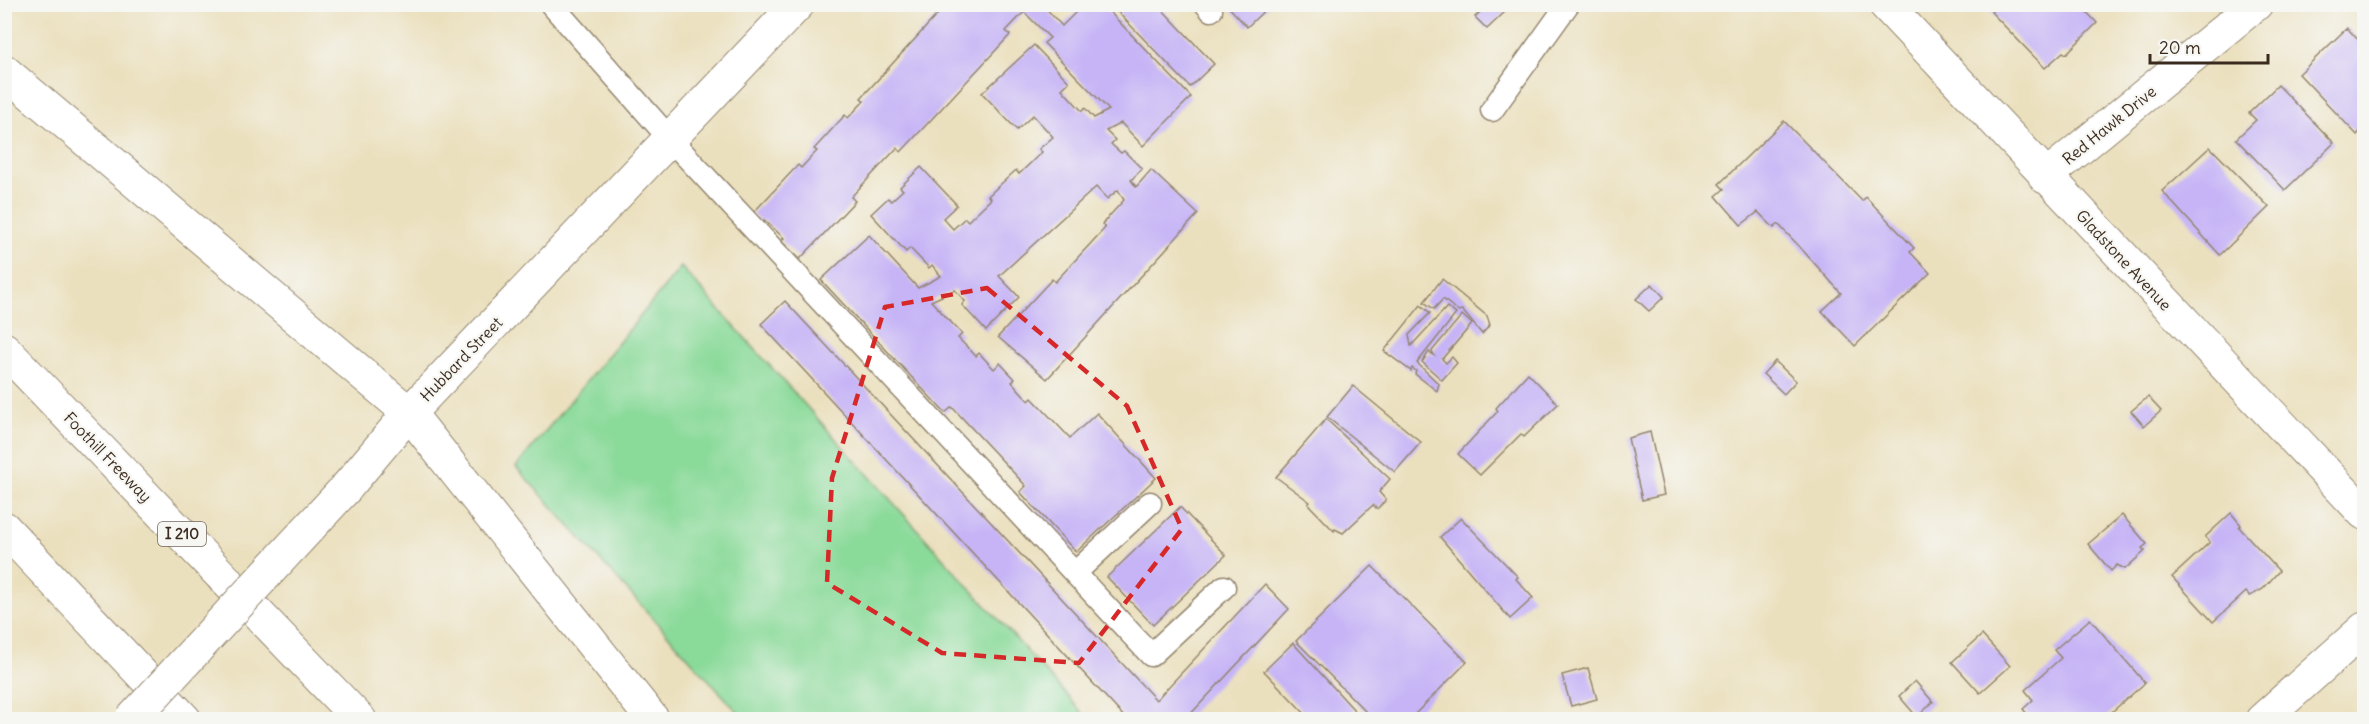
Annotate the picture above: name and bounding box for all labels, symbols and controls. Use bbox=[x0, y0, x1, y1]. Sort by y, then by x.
scale bar bbox=[2150, 27, 2268, 65]
text: 20 m bbox=[2159, 36, 2201, 59]
street label: Red Hawk Drive bbox=[2058, 81, 2160, 169]
street label: Gladstone Avenue bbox=[2072, 205, 2176, 315]
street label: Hubbard Street bbox=[416, 312, 507, 405]
street label: Foothill Freeway bbox=[60, 408, 156, 506]
road number: I 210 bbox=[158, 522, 206, 546]

